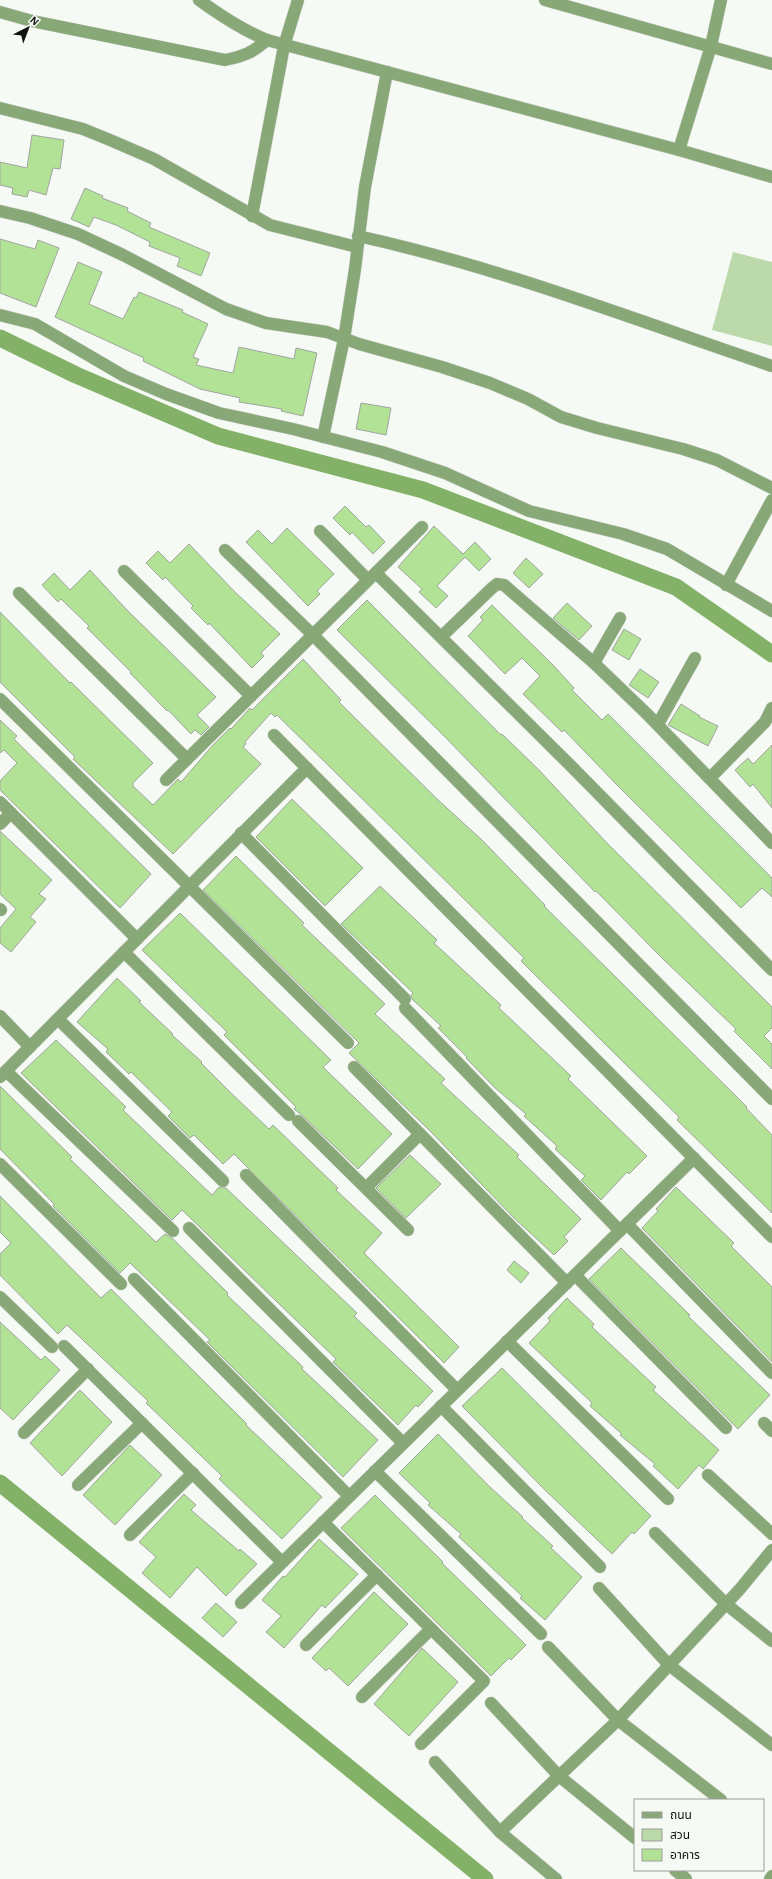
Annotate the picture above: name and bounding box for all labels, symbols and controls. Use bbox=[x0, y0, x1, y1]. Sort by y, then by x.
north arrow bbox=[8, 8, 48, 48]
text: N bbox=[28, 14, 41, 28]
legend bbox=[634, 1799, 764, 1871]
text: ถนน bbox=[670, 1809, 692, 1821]
text: สวน bbox=[670, 1829, 690, 1841]
text: อาคาร bbox=[670, 1849, 700, 1861]

